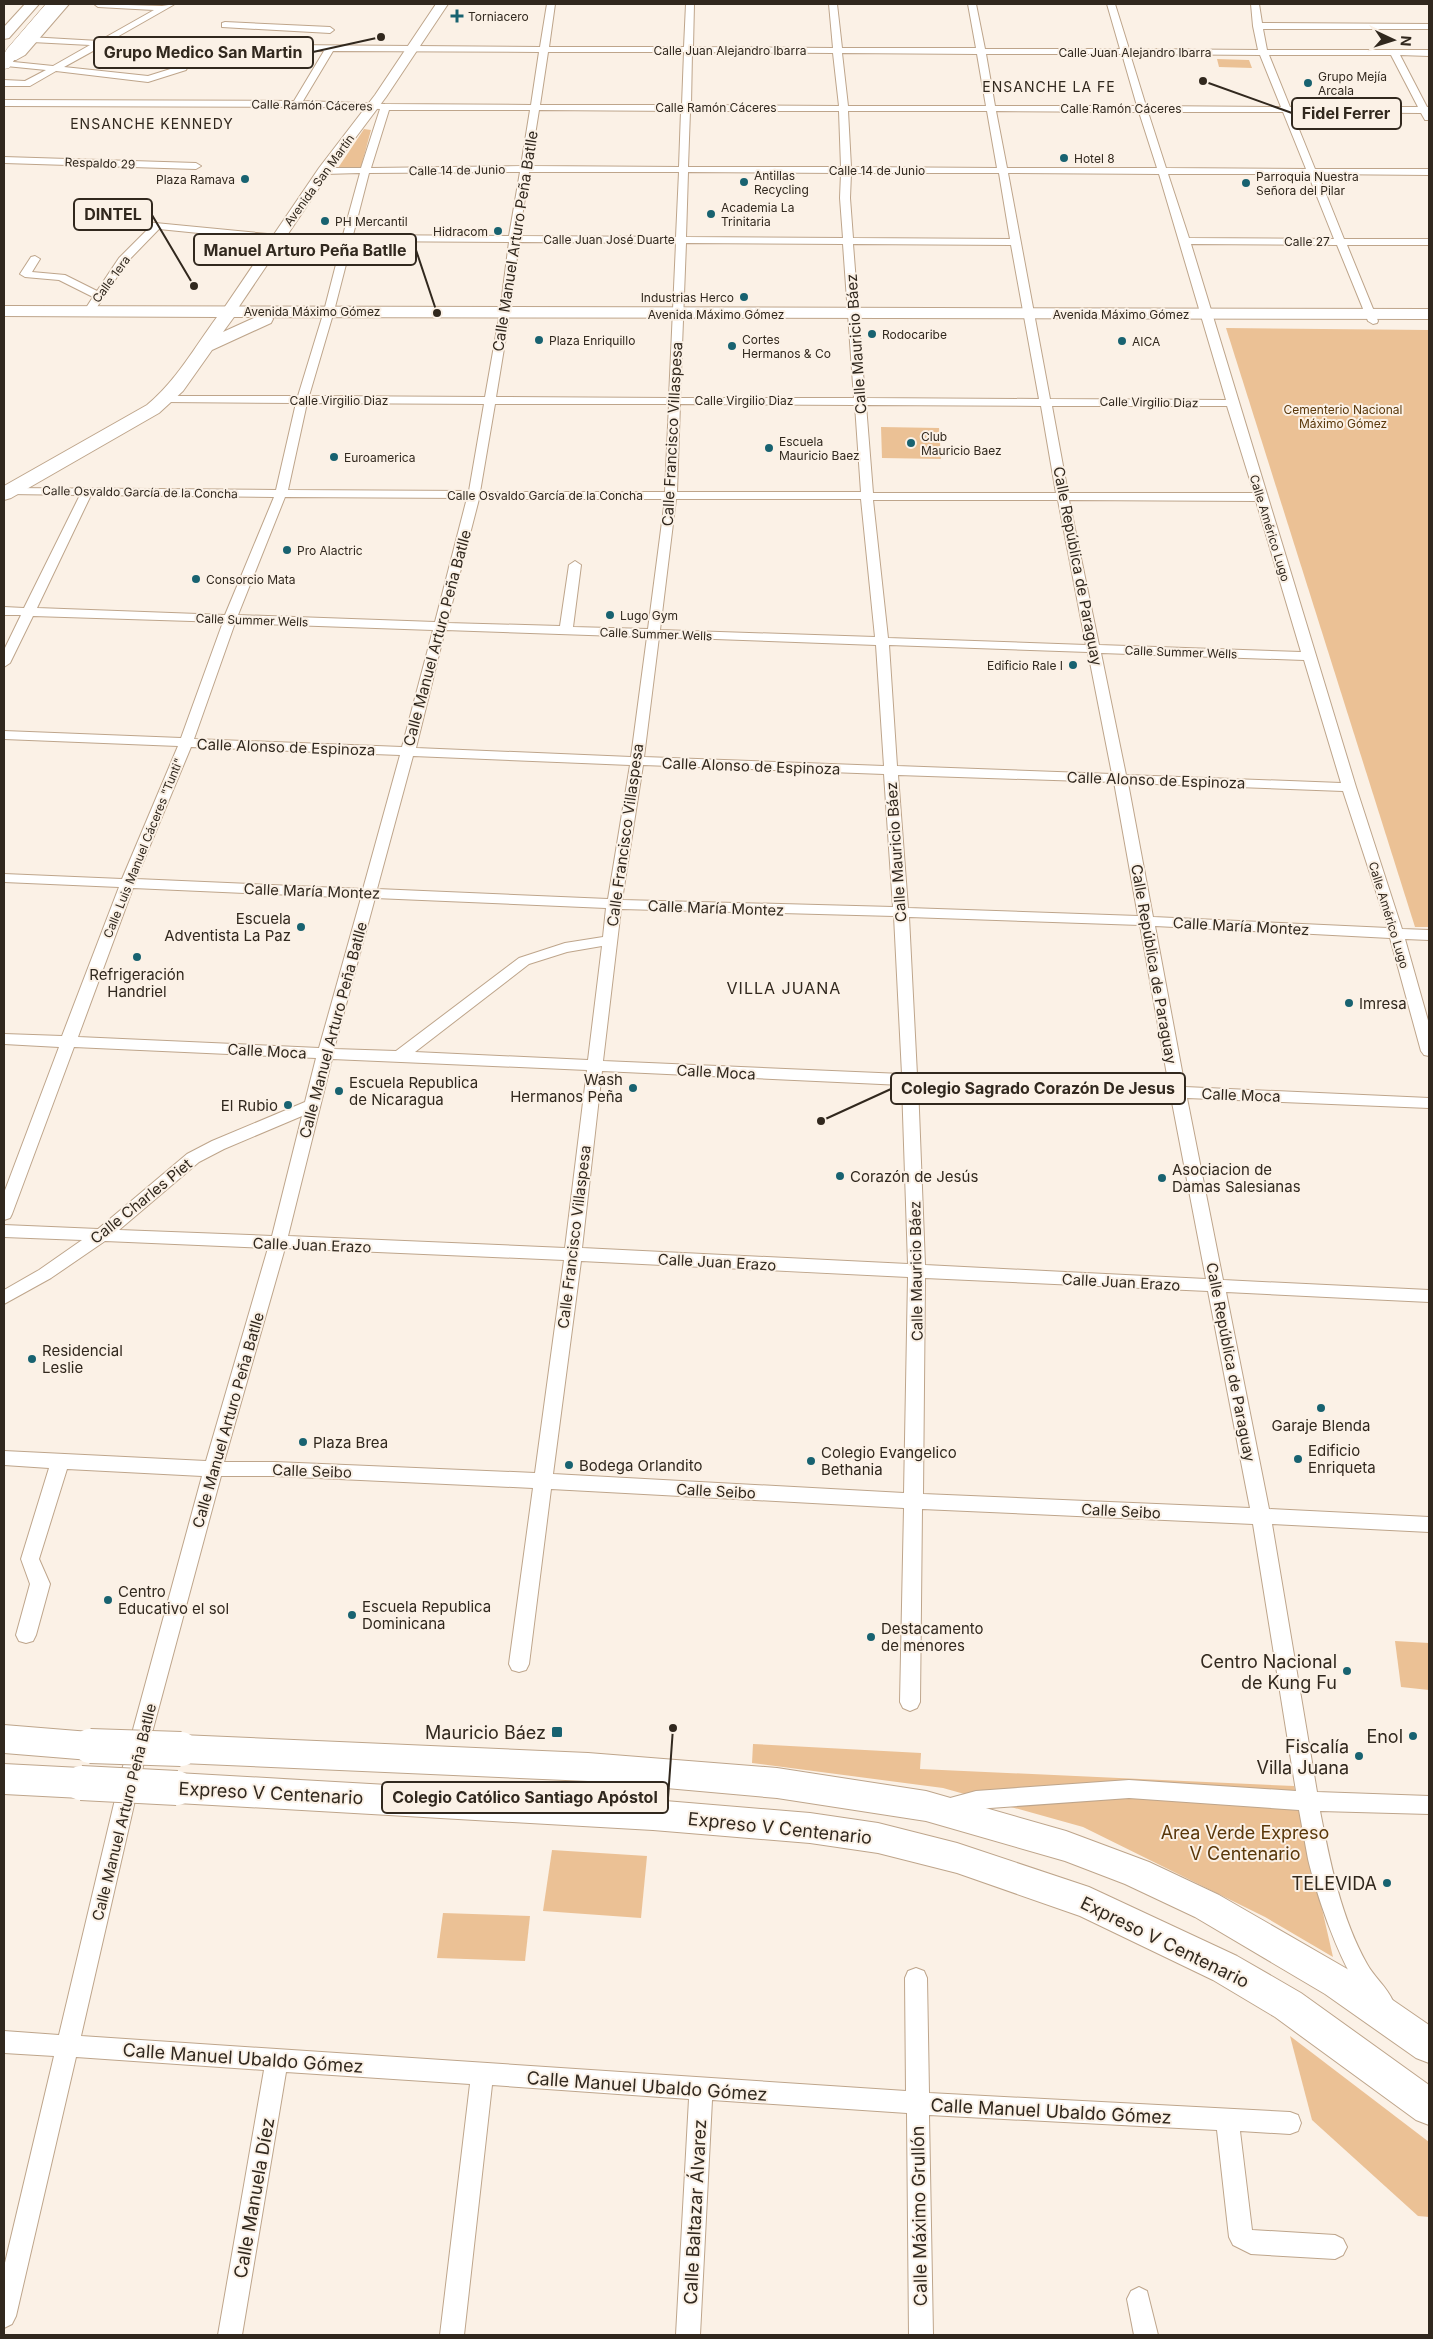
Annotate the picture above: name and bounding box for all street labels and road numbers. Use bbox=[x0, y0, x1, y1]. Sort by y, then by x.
street label: Calle Juan Alejandro lbarra bbox=[653, 43, 807, 58]
street label: Calle Juan Alejandro lbarra bbox=[1058, 45, 1212, 60]
street label: Calle Ramón Cáceres bbox=[251, 96, 373, 114]
street label: Calle Ramón Cáceres bbox=[655, 100, 777, 115]
street label: Calle Ramón Cáceres bbox=[1060, 101, 1182, 116]
street label: Calle Manuel Arturo Peña Batlle bbox=[488, 129, 542, 353]
street label: Avenida San Martín bbox=[281, 131, 357, 229]
street label: Respaldo 29 bbox=[64, 154, 136, 172]
street label: Calle 14 de Junio bbox=[409, 162, 505, 178]
street label: Calle 14 de Junio bbox=[829, 163, 925, 178]
street label: Calle Juan José Duarte bbox=[543, 232, 675, 247]
street label: Calle 27 bbox=[1284, 234, 1330, 249]
street label: Calle 1era bbox=[89, 252, 133, 306]
street label: Calle Mauricio Báez bbox=[842, 273, 870, 415]
street label: Avenida Máximo Gómez bbox=[244, 304, 380, 319]
street label: Avenida Máximo Gómez bbox=[648, 307, 784, 322]
street label: Avenida Máximo Gómez bbox=[1053, 307, 1189, 322]
street label: Calle Francisco Villaspesa bbox=[658, 341, 686, 527]
street label: Calle Virgilio Diaz bbox=[290, 393, 388, 408]
street label: Calle Virgilio Diaz bbox=[695, 393, 793, 408]
street label: Calle Virgilio Diaz bbox=[1099, 394, 1199, 410]
street label: Calle República de Paraguay bbox=[1049, 465, 1107, 668]
street label: Calle Américo Lugo bbox=[1247, 473, 1293, 583]
street label: Calle Osvaldo García de la Concha bbox=[42, 483, 238, 501]
street label: Calle Osvaldo García de la Concha bbox=[447, 488, 643, 503]
street label: Calle Manuel Arturo Peña Batlle bbox=[399, 528, 475, 748]
street label: Calle Summer Wells bbox=[195, 611, 309, 629]
street label: Calle Summer Wells bbox=[599, 625, 713, 643]
street label: Calle Summer Wells bbox=[1124, 643, 1238, 661]
street label: Calle Alonso de Espinoza bbox=[196, 734, 376, 760]
street label: Calle Francisco Villaspesa bbox=[603, 742, 647, 928]
street label: Calle Alonso de Espinoza bbox=[661, 753, 841, 779]
street label: Calle Luis Manuel Cáceres "Tunti" bbox=[100, 756, 186, 940]
street label: Calle Alonso de Espinoza bbox=[1066, 767, 1246, 793]
street label: Calle Mauricio Báez bbox=[882, 781, 910, 923]
street label: Calle Américo Lugo bbox=[1366, 860, 1412, 970]
street label: Calle República de Paraguay bbox=[1127, 863, 1181, 1066]
street label: Calle María Montez bbox=[243, 879, 381, 903]
street label: Calle María Montez bbox=[647, 896, 785, 920]
street label: Calle María Montez bbox=[1172, 913, 1310, 939]
street label: Calle Manuel Arturo Peña Batlle bbox=[295, 920, 371, 1140]
street label: Calle Moca bbox=[227, 1039, 307, 1063]
street label: Calle Moca bbox=[676, 1060, 756, 1084]
street label: Calle Moca bbox=[1201, 1084, 1281, 1106]
street label: Calle Francisco Villaspesa bbox=[553, 1144, 595, 1330]
street label: Calle Charles Piet bbox=[86, 1154, 196, 1248]
street label: Calle Mauricio Báez bbox=[905, 1201, 927, 1341]
street label: Calle Juan Erazo bbox=[252, 1233, 372, 1257]
street label: Calle Juan Erazo bbox=[657, 1249, 777, 1275]
street label: Calle República de Paraguay bbox=[1202, 1261, 1260, 1464]
street label: Calle Juan Erazo bbox=[1061, 1269, 1181, 1295]
street label: Calle Manuel Arturo Peña Batlle bbox=[188, 1310, 268, 1530]
street label: Calle Seibo bbox=[272, 1460, 352, 1482]
street label: Calle Seibo bbox=[676, 1479, 756, 1503]
street label: Calle Seibo bbox=[1081, 1499, 1161, 1523]
street label: Calle Manuel Arturo Peña Batlle bbox=[88, 1701, 160, 1923]
street label: Expreso V Centenario bbox=[178, 1778, 364, 1808]
street label: Expreso V Centenario bbox=[687, 1808, 873, 1848]
street label: Expreso V Centenario bbox=[1077, 1892, 1253, 1992]
street label: Calle Manuel Ubaldo Gómez bbox=[122, 2039, 364, 2077]
street label: Calle Manuel Ubaldo Gómez bbox=[526, 2067, 768, 2105]
street label: Calle Manuel Ubaldo Gómez bbox=[930, 2094, 1172, 2128]
street label: Calle Manuela Díez bbox=[230, 2116, 278, 2280]
street label: Calle Baltazar Álvarez bbox=[679, 2119, 710, 2305]
street label: Calle Máximo Grullón bbox=[907, 2125, 931, 2307]

